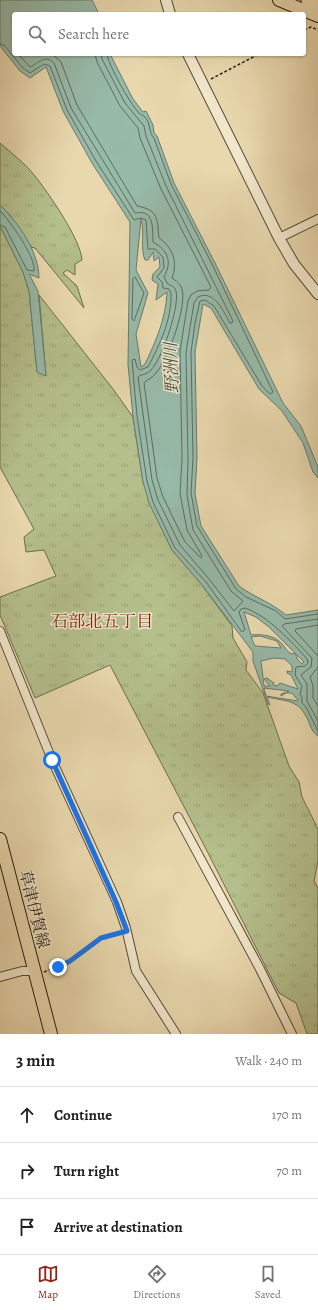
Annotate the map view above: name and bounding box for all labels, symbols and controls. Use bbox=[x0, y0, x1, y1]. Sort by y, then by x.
search box bbox=[12, 12, 306, 56]
icon: search bbox=[26, 23, 48, 45]
text: Search here bbox=[58, 24, 129, 44]
water label: 野洲川 bbox=[159, 340, 184, 394]
district label: 石部北五丁目 bbox=[51, 610, 153, 633]
route start bbox=[43, 751, 61, 769]
street label: 草津伊賀線 bbox=[14, 868, 54, 951]
route end bbox=[49, 958, 67, 976]
text: 3 min bbox=[16, 1049, 55, 1072]
text: Walk · 240 m bbox=[235, 1052, 302, 1069]
icon: ahead bbox=[16, 1104, 38, 1126]
text: Continue bbox=[54, 1105, 112, 1125]
text: 170 m bbox=[272, 1106, 302, 1123]
icon: right bbox=[16, 1160, 38, 1182]
text: Turn right bbox=[54, 1161, 119, 1181]
text: 70 m bbox=[276, 1162, 302, 1179]
icon: arrive bbox=[16, 1216, 38, 1238]
text: Arrive at destination bbox=[54, 1217, 183, 1237]
tab: Map bbox=[37, 1263, 59, 1302]
tab: Directions bbox=[133, 1263, 181, 1302]
tab: Saved bbox=[255, 1263, 281, 1302]

